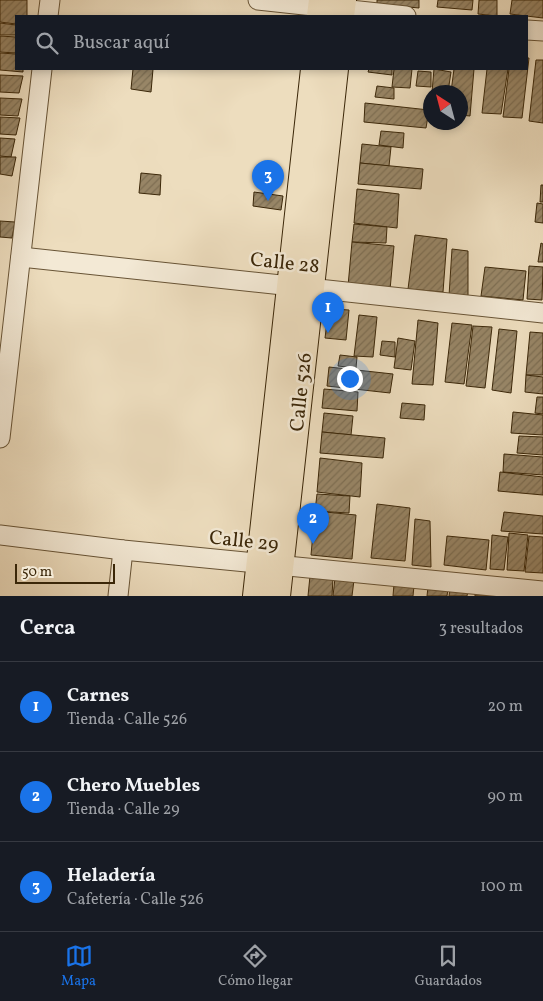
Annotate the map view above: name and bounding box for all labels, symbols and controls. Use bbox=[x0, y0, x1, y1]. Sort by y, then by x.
search box bbox=[15, 15, 528, 70]
icon: search bbox=[33, 29, 61, 57]
text: Buscar aquí bbox=[73, 30, 170, 56]
north arrow bbox=[423, 85, 468, 130]
pin: 3 bbox=[252, 160, 284, 201]
street label: Calle 28 bbox=[249, 246, 321, 282]
pin: 1 bbox=[312, 292, 344, 333]
street label: Calle 526 bbox=[284, 351, 320, 433]
your location bbox=[337, 366, 363, 392]
pin: 2 bbox=[297, 503, 329, 544]
street label: Calle 29 bbox=[208, 524, 280, 560]
scale bar bbox=[15, 561, 115, 584]
text: 50 m bbox=[22, 563, 52, 582]
text: Cerca bbox=[20, 614, 75, 643]
text: 3 resultados bbox=[439, 618, 523, 640]
text: Carnes bbox=[67, 683, 129, 709]
text: 1 bbox=[33, 696, 39, 718]
text: 20 m bbox=[488, 696, 523, 718]
text: Tienda · Calle 526 bbox=[67, 709, 187, 731]
text: Chero Muebles bbox=[67, 773, 200, 799]
text: 2 bbox=[32, 786, 40, 808]
text: 90 m bbox=[487, 786, 523, 808]
text: Tienda · Calle 29 bbox=[67, 799, 180, 821]
text: Heladería bbox=[67, 863, 156, 889]
text: 3 bbox=[32, 876, 40, 898]
text: 100 m bbox=[480, 876, 523, 898]
text: Cafetería · Calle 526 bbox=[67, 889, 204, 911]
tab: Mapa bbox=[61, 942, 96, 991]
tab: Cómo llegar bbox=[218, 942, 293, 991]
tab: Guardados bbox=[415, 942, 482, 991]

